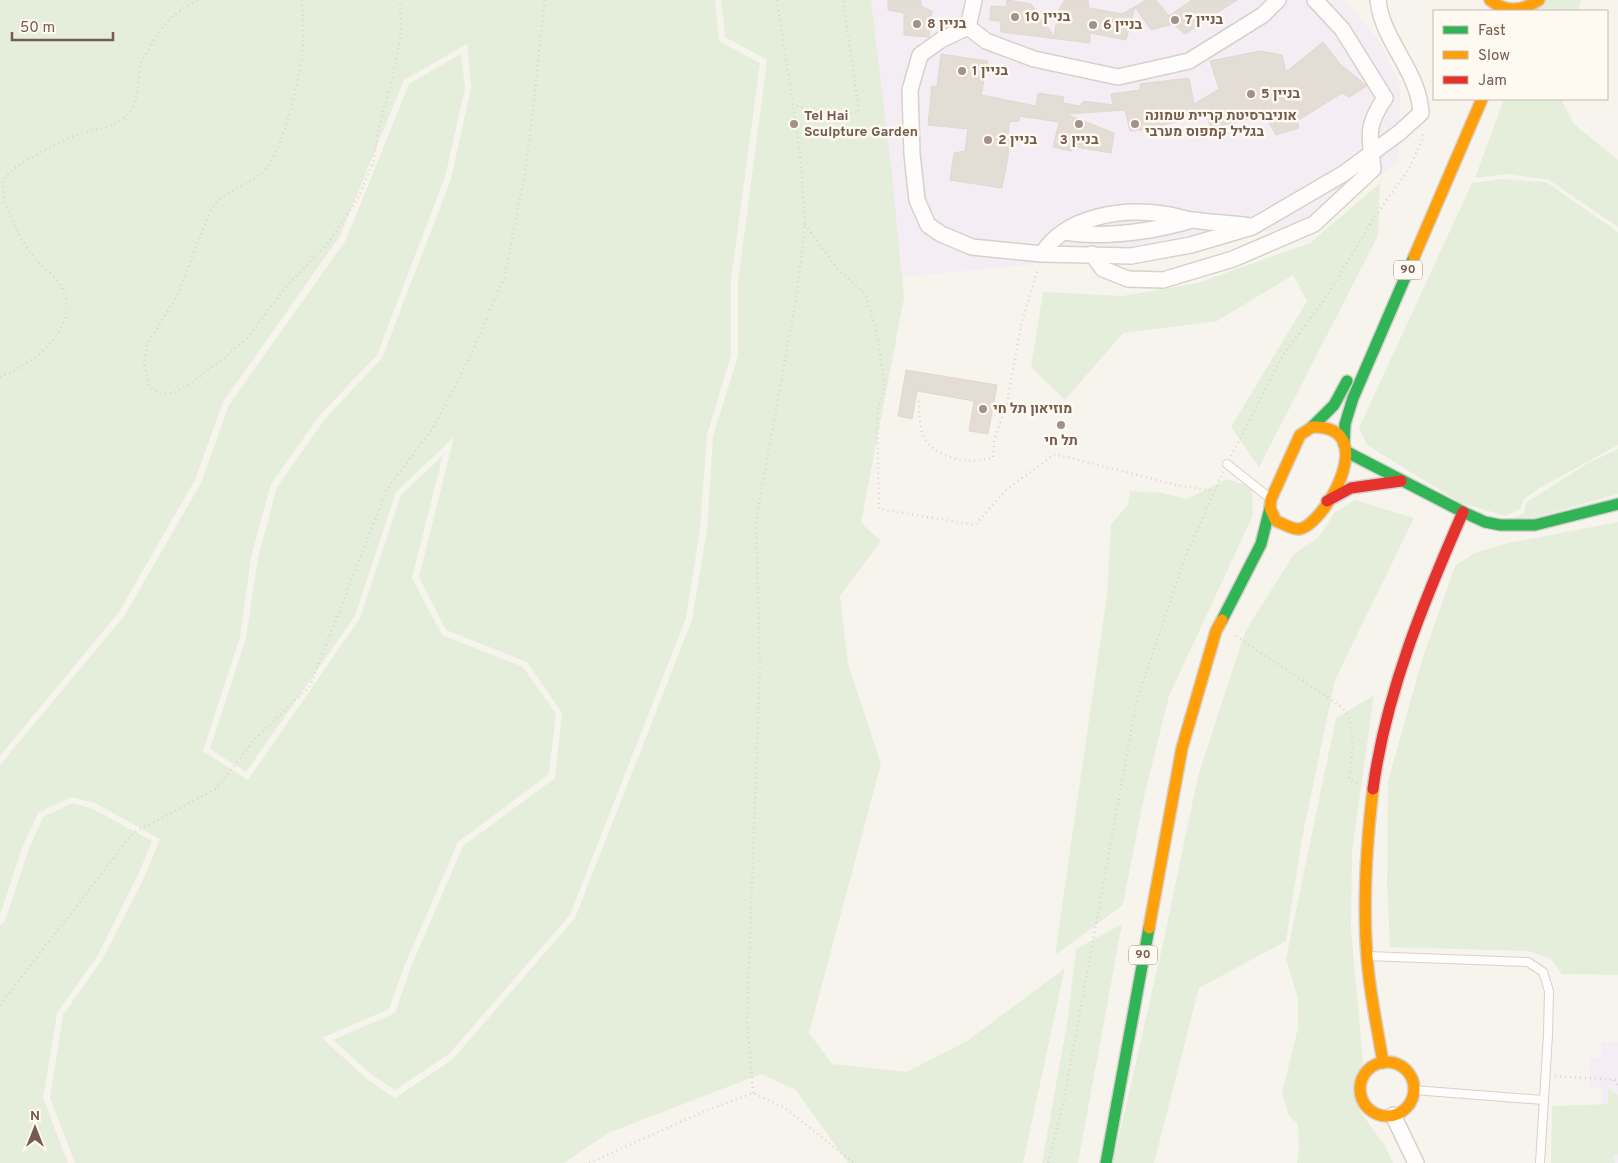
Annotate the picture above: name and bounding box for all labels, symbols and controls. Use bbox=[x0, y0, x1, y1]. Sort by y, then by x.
place label: בניין 10 bbox=[1025, 9, 1071, 26]
scale bar bbox=[12, 10, 114, 42]
legend bbox=[1433, 10, 1608, 100]
marker: בניין 10 bbox=[1009, 11, 1021, 23]
place label: בניין 7 bbox=[1185, 12, 1223, 29]
marker: בניין 7 bbox=[1169, 14, 1181, 26]
place label: בניין 8 bbox=[927, 16, 967, 33]
place label: בניין 6 bbox=[1103, 17, 1143, 34]
marker: בניין 8 bbox=[911, 18, 923, 30]
text: 50 m bbox=[20, 19, 55, 38]
marker: בניין 6 bbox=[1087, 19, 1099, 31]
text: Fast bbox=[1478, 22, 1506, 41]
text: Slow bbox=[1478, 47, 1510, 66]
place label: בניין 1 bbox=[972, 63, 1009, 80]
marker: בניין 1 bbox=[956, 65, 968, 77]
text: Jam bbox=[1478, 72, 1507, 91]
place label: בניין 5 bbox=[1261, 86, 1301, 103]
marker: בניין 5 bbox=[1245, 88, 1257, 100]
place label: Tel Hai Sculpture Garden bbox=[804, 108, 918, 141]
place label: אוניברסיטת קריית שמונה בגליל קמפוס מערבי bbox=[1145, 108, 1297, 141]
marker: Tel Hai Sculpture Garden bbox=[788, 118, 800, 130]
marker: בניין 3 bbox=[1073, 118, 1085, 130]
marker: אוניברסיטת קריית שמונה בגליל קמפוס מערבי bbox=[1129, 118, 1141, 130]
place label: בניין 2 bbox=[998, 132, 1038, 149]
place label: בניין 3 bbox=[1060, 132, 1099, 149]
marker: בניין 2 bbox=[982, 134, 994, 146]
road number: 90 bbox=[1394, 260, 1422, 280]
place label: מוזיאון תל חי bbox=[993, 401, 1072, 418]
marker: מוזיאון תל חי bbox=[977, 403, 989, 415]
marker: תל חי bbox=[1055, 419, 1067, 431]
place label: תל חי bbox=[1044, 433, 1078, 450]
road number: 90 bbox=[1129, 946, 1157, 964]
north arrow bbox=[10, 1103, 60, 1153]
text: N bbox=[30, 1108, 40, 1125]

